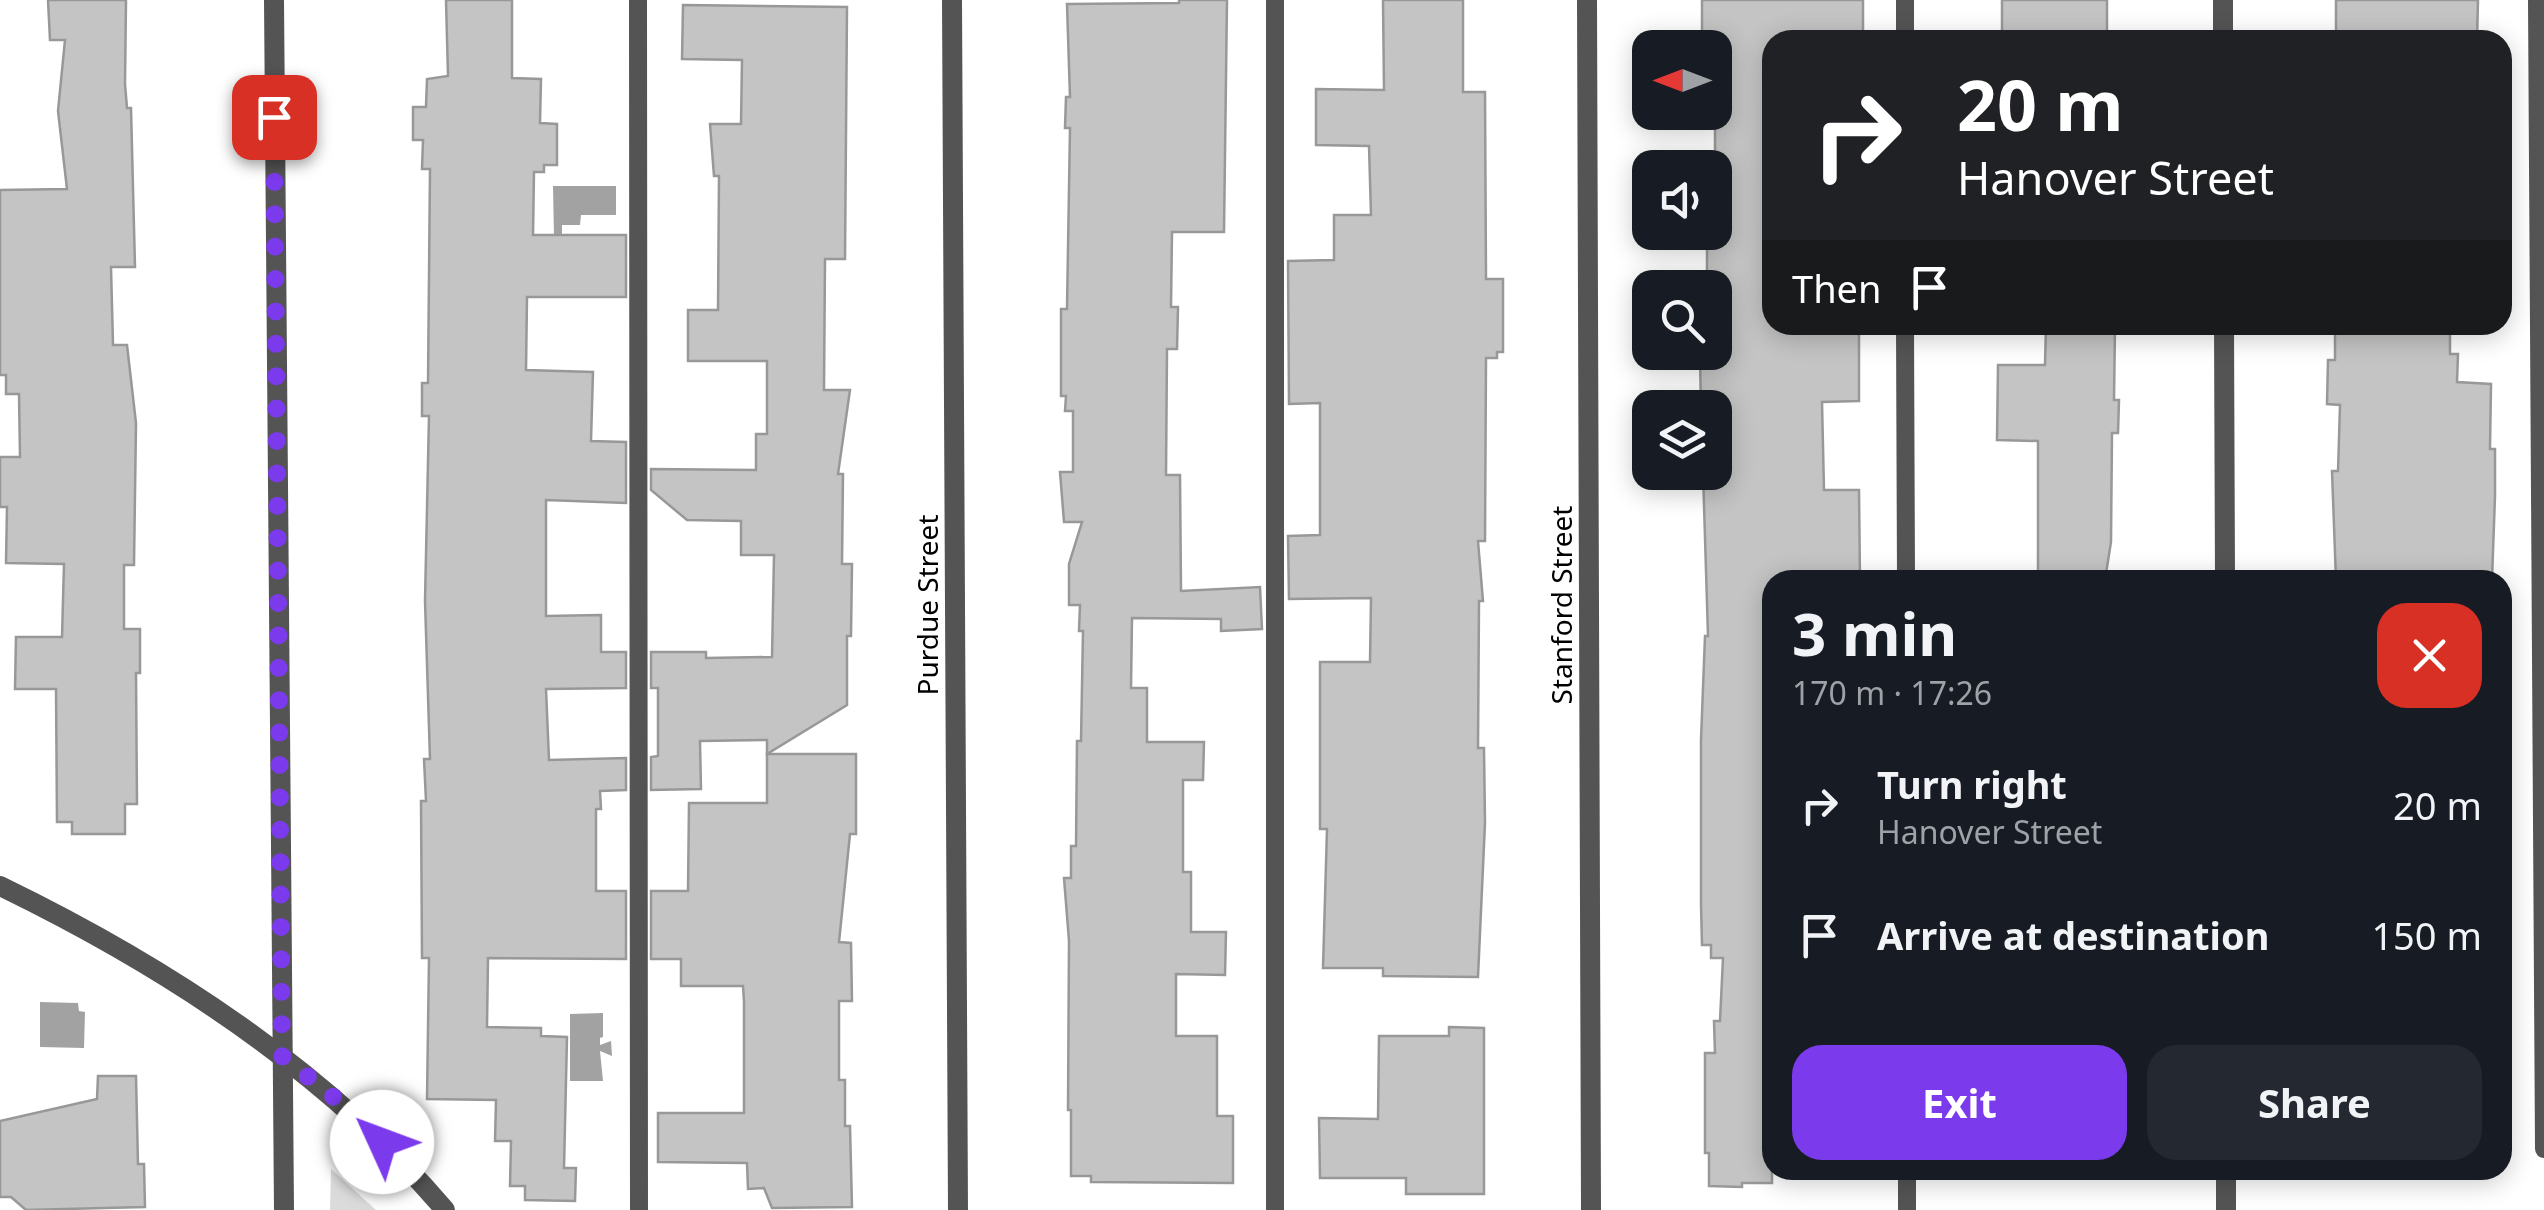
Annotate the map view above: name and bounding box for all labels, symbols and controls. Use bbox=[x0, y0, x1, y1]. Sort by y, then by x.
north arrow bbox=[1632, 30, 1732, 130]
map controls bbox=[1632, 30, 1732, 490]
text: 20 m bbox=[1957, 56, 2124, 152]
icon: right bbox=[1792, 70, 1922, 200]
pin bbox=[232, 75, 317, 160]
icon: arrive bbox=[247, 90, 302, 145]
text: Hanover Street bbox=[1957, 147, 2274, 208]
button: sound bbox=[1632, 150, 1732, 250]
icon: arrive bbox=[1902, 260, 1957, 315]
text: Then bbox=[1792, 262, 1882, 314]
button: search bbox=[1632, 270, 1732, 370]
button: layers bbox=[1632, 390, 1732, 490]
street label: Stanford Street bbox=[1542, 506, 1580, 704]
street label: Purdue Street bbox=[908, 514, 946, 696]
text: 3 min bbox=[1792, 592, 1957, 674]
button: close bbox=[2377, 603, 2482, 708]
text: 170 m · 17:26 bbox=[1792, 671, 1992, 714]
text: Turn right bbox=[1877, 758, 2067, 810]
icon: right bbox=[1792, 778, 1847, 833]
text: 20 m bbox=[2393, 779, 2482, 831]
text: Hanover Street bbox=[1877, 810, 2102, 853]
icon: arrive bbox=[1792, 908, 1847, 963]
text: Arrive at destination bbox=[1877, 909, 2269, 961]
text: 150 m bbox=[2371, 909, 2482, 961]
button: Exit bbox=[1792, 1045, 2127, 1160]
button: Share bbox=[2147, 1045, 2482, 1160]
position arrow bbox=[330, 1090, 434, 1194]

